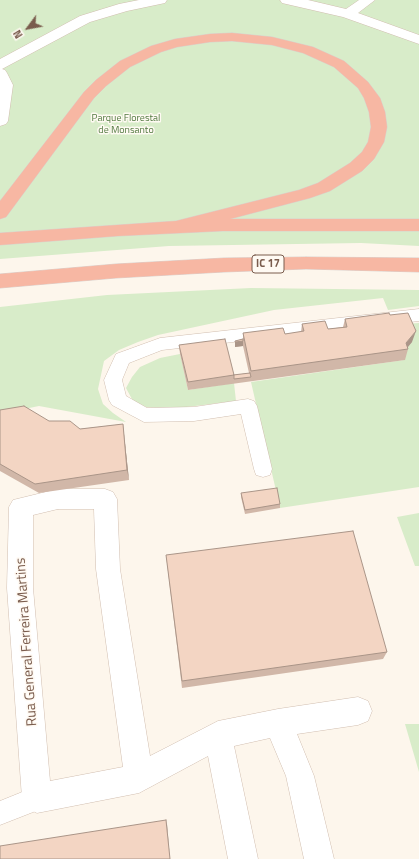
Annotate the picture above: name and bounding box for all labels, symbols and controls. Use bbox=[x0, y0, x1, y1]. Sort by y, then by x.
north arrow bbox=[8, 8, 48, 48]
text: N bbox=[9, 27, 27, 42]
park label: Parque Florestal de Monsanto bbox=[92, 113, 160, 136]
road number: IC 17 bbox=[252, 255, 284, 273]
street label: Rua General Ferreira Martins bbox=[13, 557, 41, 727]

